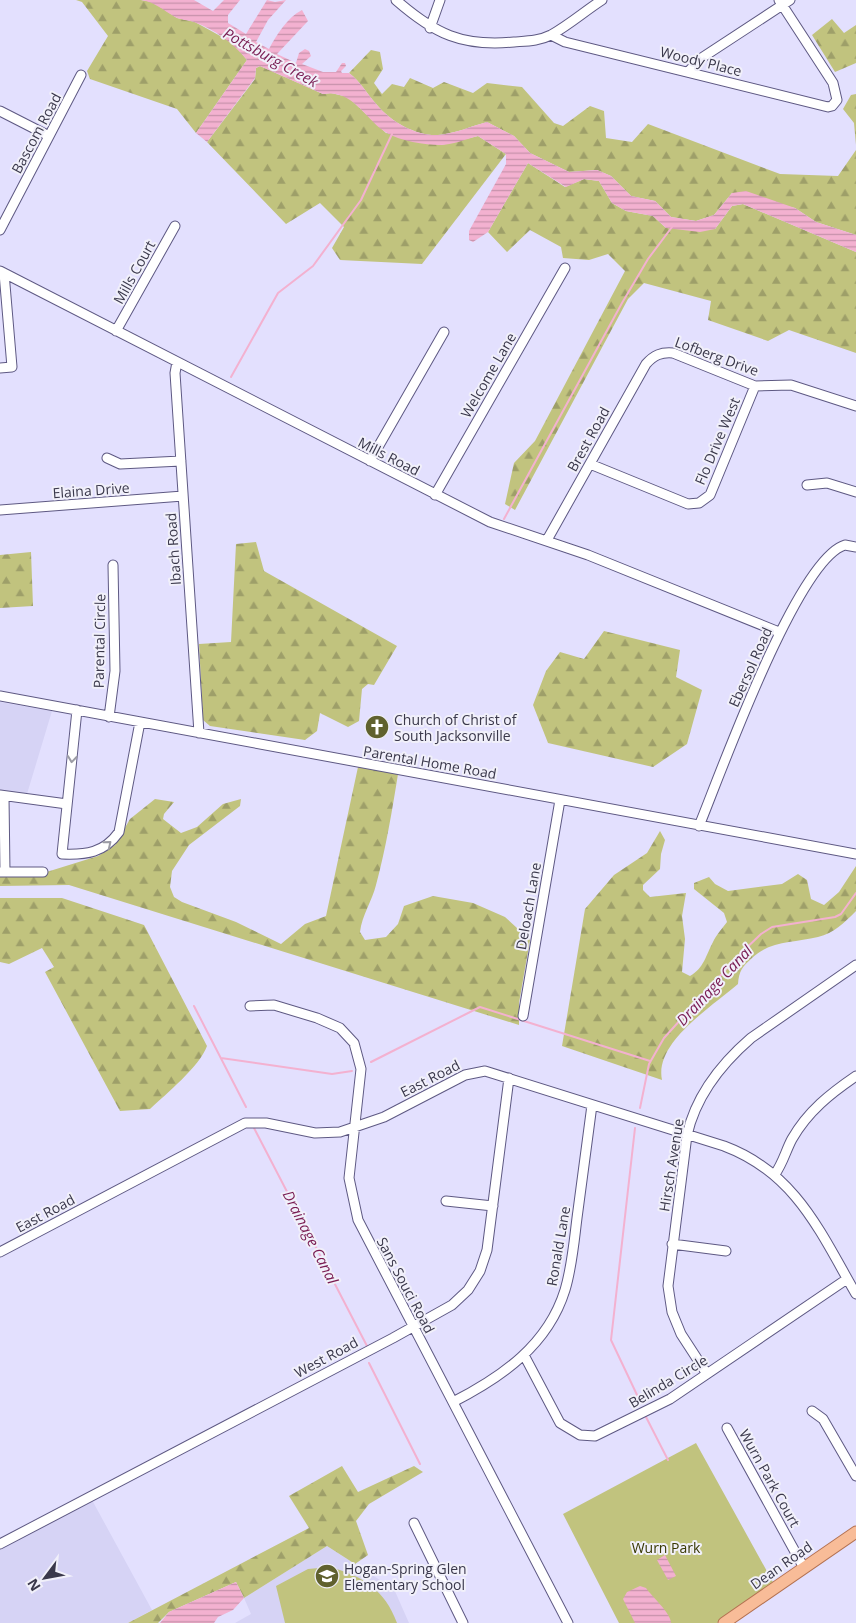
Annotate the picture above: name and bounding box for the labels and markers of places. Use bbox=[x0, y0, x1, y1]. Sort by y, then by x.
place label: Church of Christ of South Jacksonville bbox=[394, 710, 518, 745]
church icon: Church of Christ of South Jacksonville bbox=[364, 714, 390, 740]
place label: Hogan-Spring Glen Elementary School bbox=[344, 1559, 467, 1594]
school or university icon: Hogan-Spring Glen Elementary School bbox=[314, 1563, 340, 1589]

